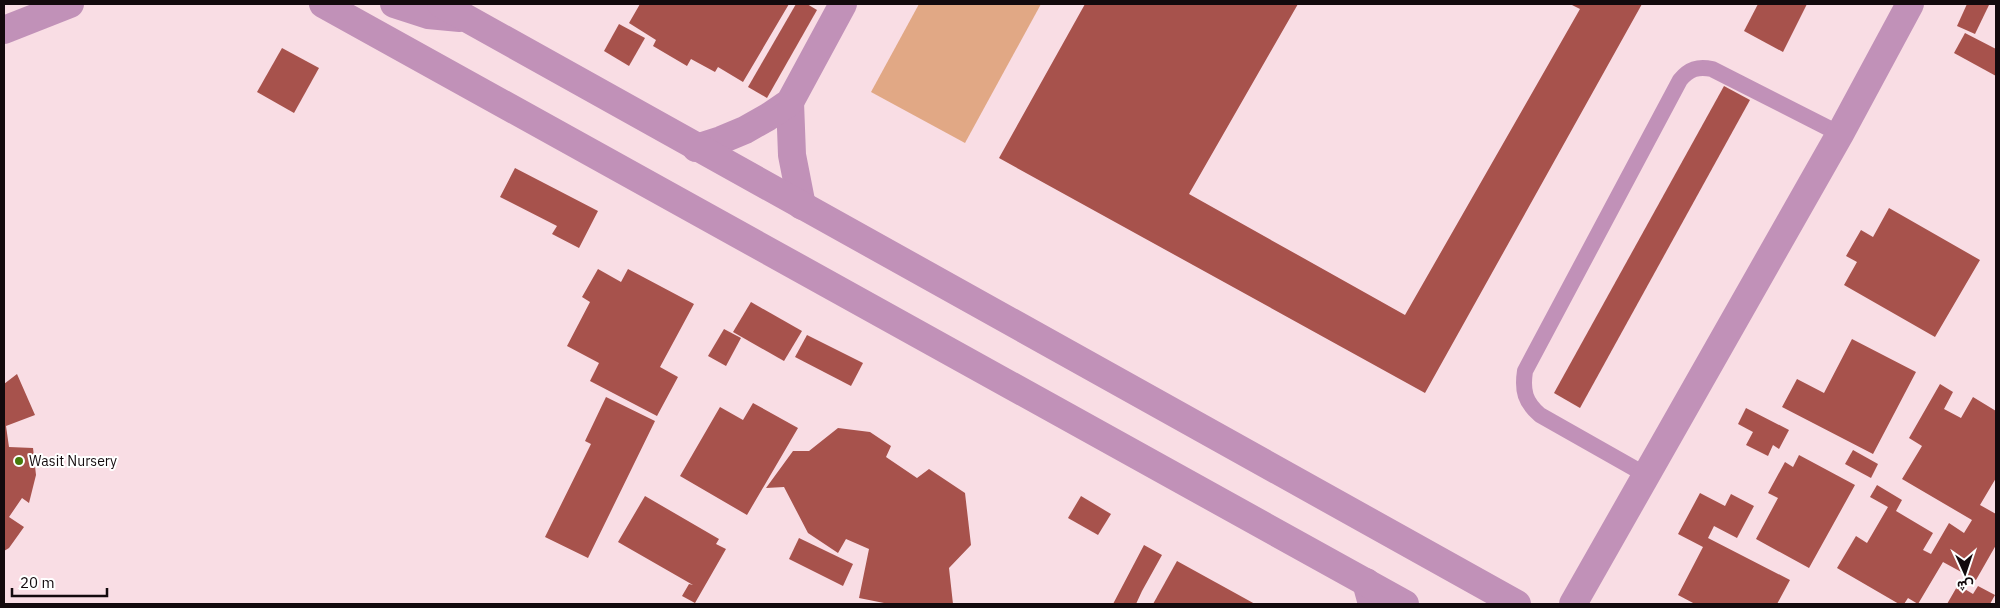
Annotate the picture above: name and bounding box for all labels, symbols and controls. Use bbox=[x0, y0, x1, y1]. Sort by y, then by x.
place label: Wasit Nursery bbox=[29, 452, 117, 470]
marker: Wasit Nursery bbox=[13, 455, 25, 467]
north arrow bbox=[1940, 548, 1990, 598]
scale bar bbox=[12, 566, 108, 598]
text: 20 m bbox=[20, 573, 55, 592]
text: ش bbox=[1957, 577, 1975, 595]

